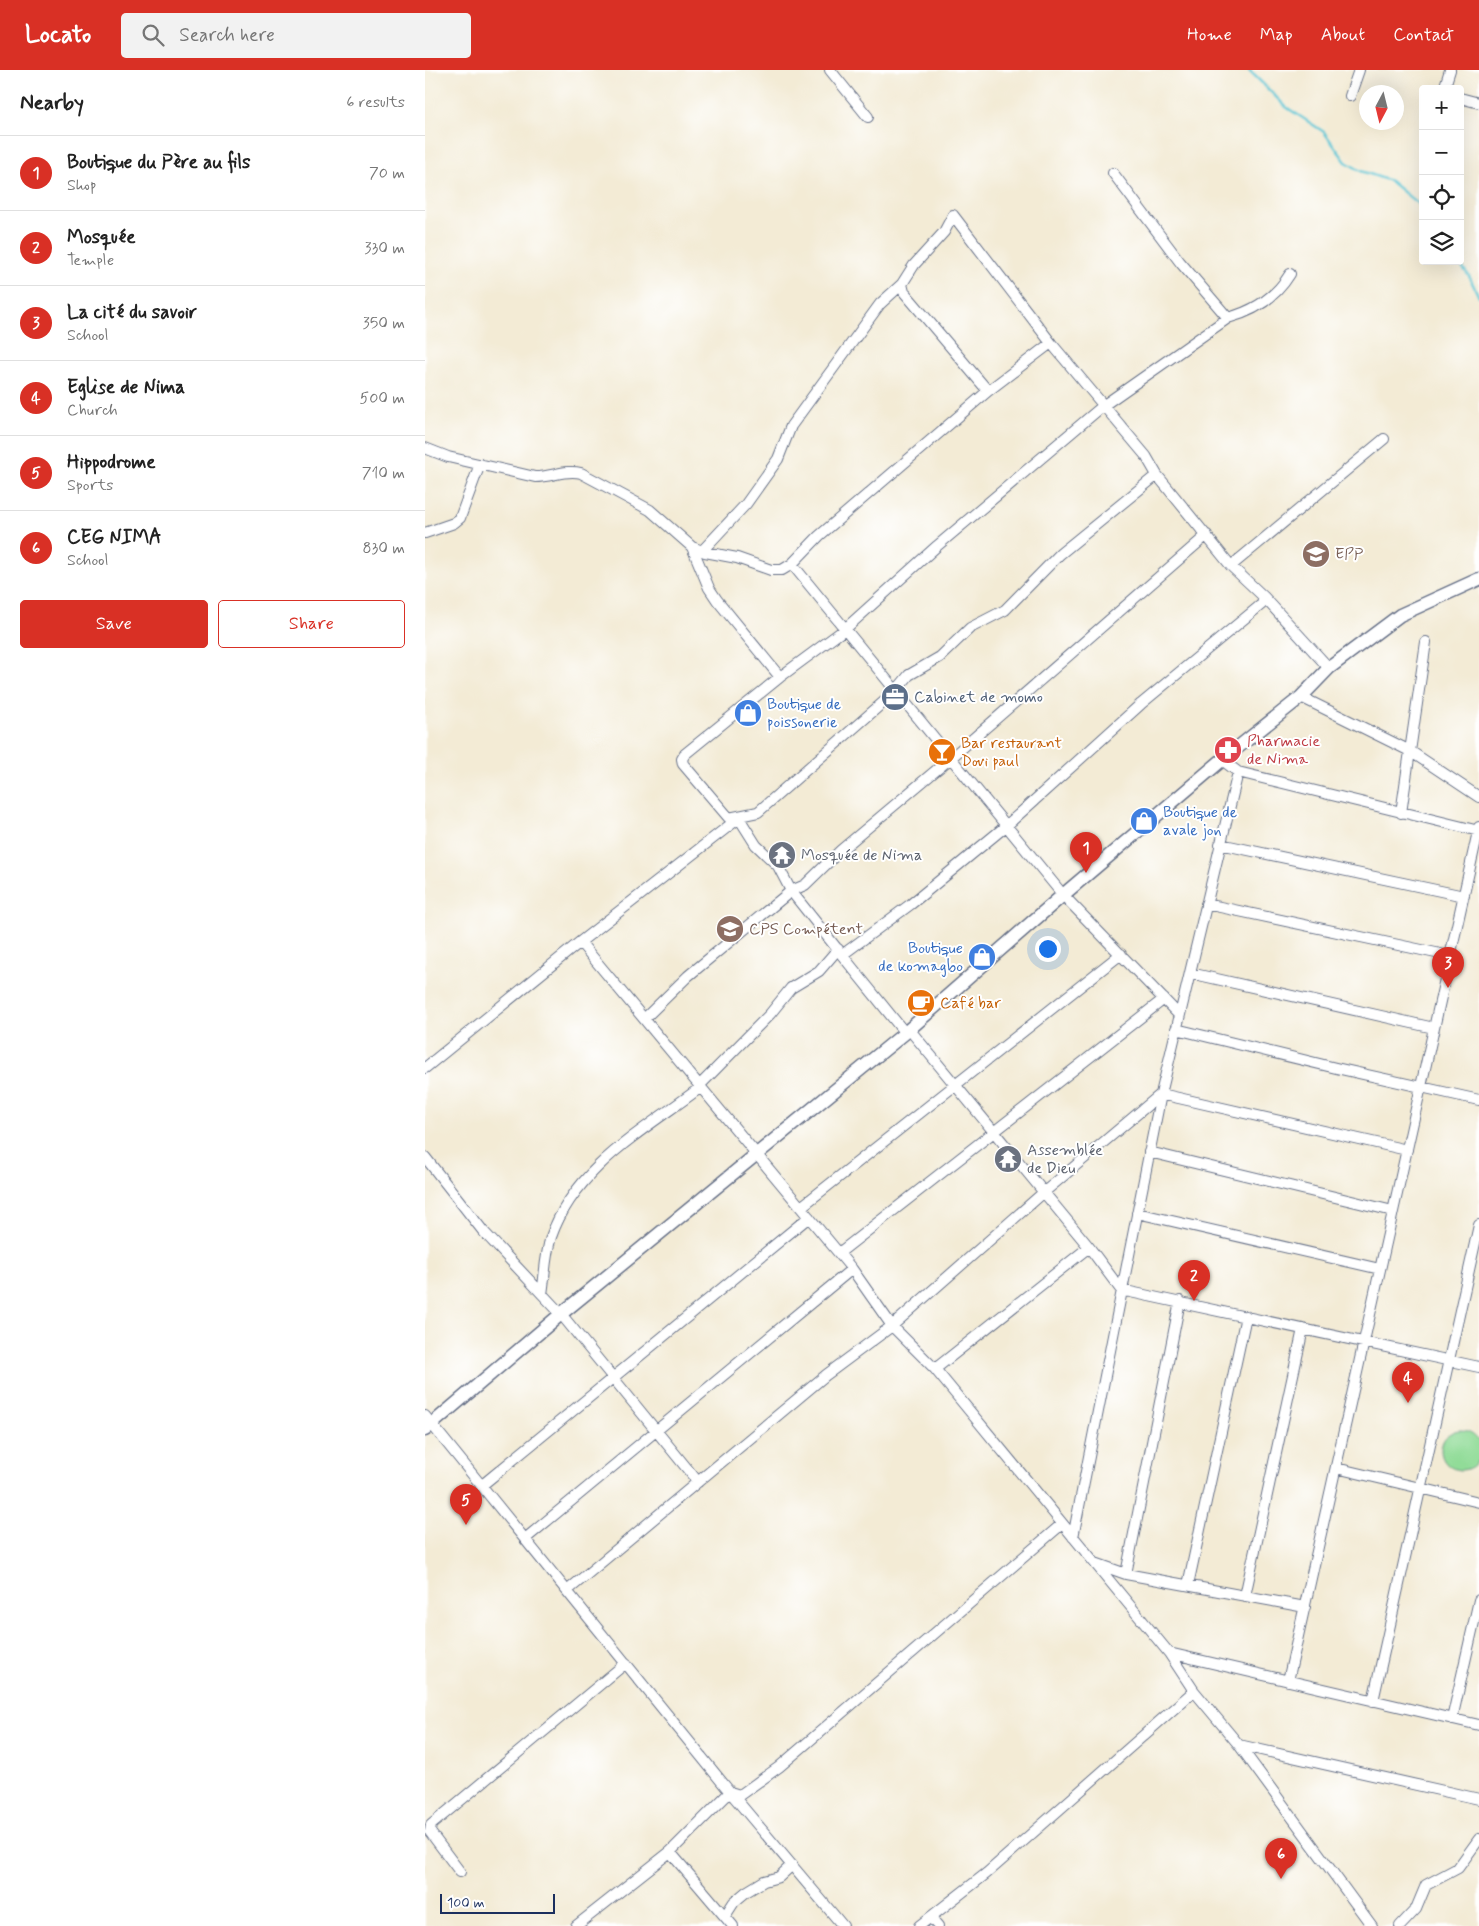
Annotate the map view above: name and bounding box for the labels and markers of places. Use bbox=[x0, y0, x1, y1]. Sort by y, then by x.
school or university icon: EPP bbox=[1301, 539, 1331, 569]
place label: EPP bbox=[1335, 544, 1363, 565]
office icon: Cabinet de momo bbox=[880, 682, 910, 712]
place label: Cabinet de momo bbox=[914, 687, 1043, 708]
place label: Boutique de poissonerie bbox=[767, 694, 842, 733]
shop icon: Boutique de poissonerie bbox=[733, 698, 763, 728]
place label: Pharmacie de Nima bbox=[1247, 731, 1320, 770]
place label: Bar restaurant Dovi paul bbox=[961, 733, 1063, 772]
pharmacy icon: Pharmacie de Nima bbox=[1213, 735, 1243, 765]
bar icon: Bar restaurant Dovi paul bbox=[927, 737, 957, 767]
place label: Boutique de avale jon bbox=[1163, 802, 1238, 841]
shop icon: Boutique de avale jon bbox=[1129, 806, 1159, 836]
pin: 1 bbox=[1070, 832, 1102, 873]
temple icon: Mosquée de Nima bbox=[767, 840, 797, 870]
place label: Mosquée de Nima bbox=[801, 845, 922, 866]
school or university icon: CPS Compétent bbox=[715, 914, 745, 944]
place label: CPS Compétent bbox=[749, 919, 864, 940]
place label: Boutique de komagbo bbox=[878, 938, 963, 977]
shop icon: Boutique de komagbo bbox=[967, 942, 997, 972]
pin: 3 bbox=[1432, 947, 1464, 988]
cafe icon: Café bar bbox=[906, 988, 936, 1018]
place label: Café bar bbox=[940, 993, 1001, 1014]
place label: Assemblée de Dieu bbox=[1027, 1140, 1103, 1179]
temple icon: Assemblée de Dieu bbox=[993, 1144, 1023, 1174]
pin: 2 bbox=[1178, 1260, 1210, 1301]
pin: 4 bbox=[1392, 1362, 1424, 1403]
pin: 5 bbox=[450, 1484, 482, 1525]
pin: 6 bbox=[1265, 1838, 1297, 1879]

